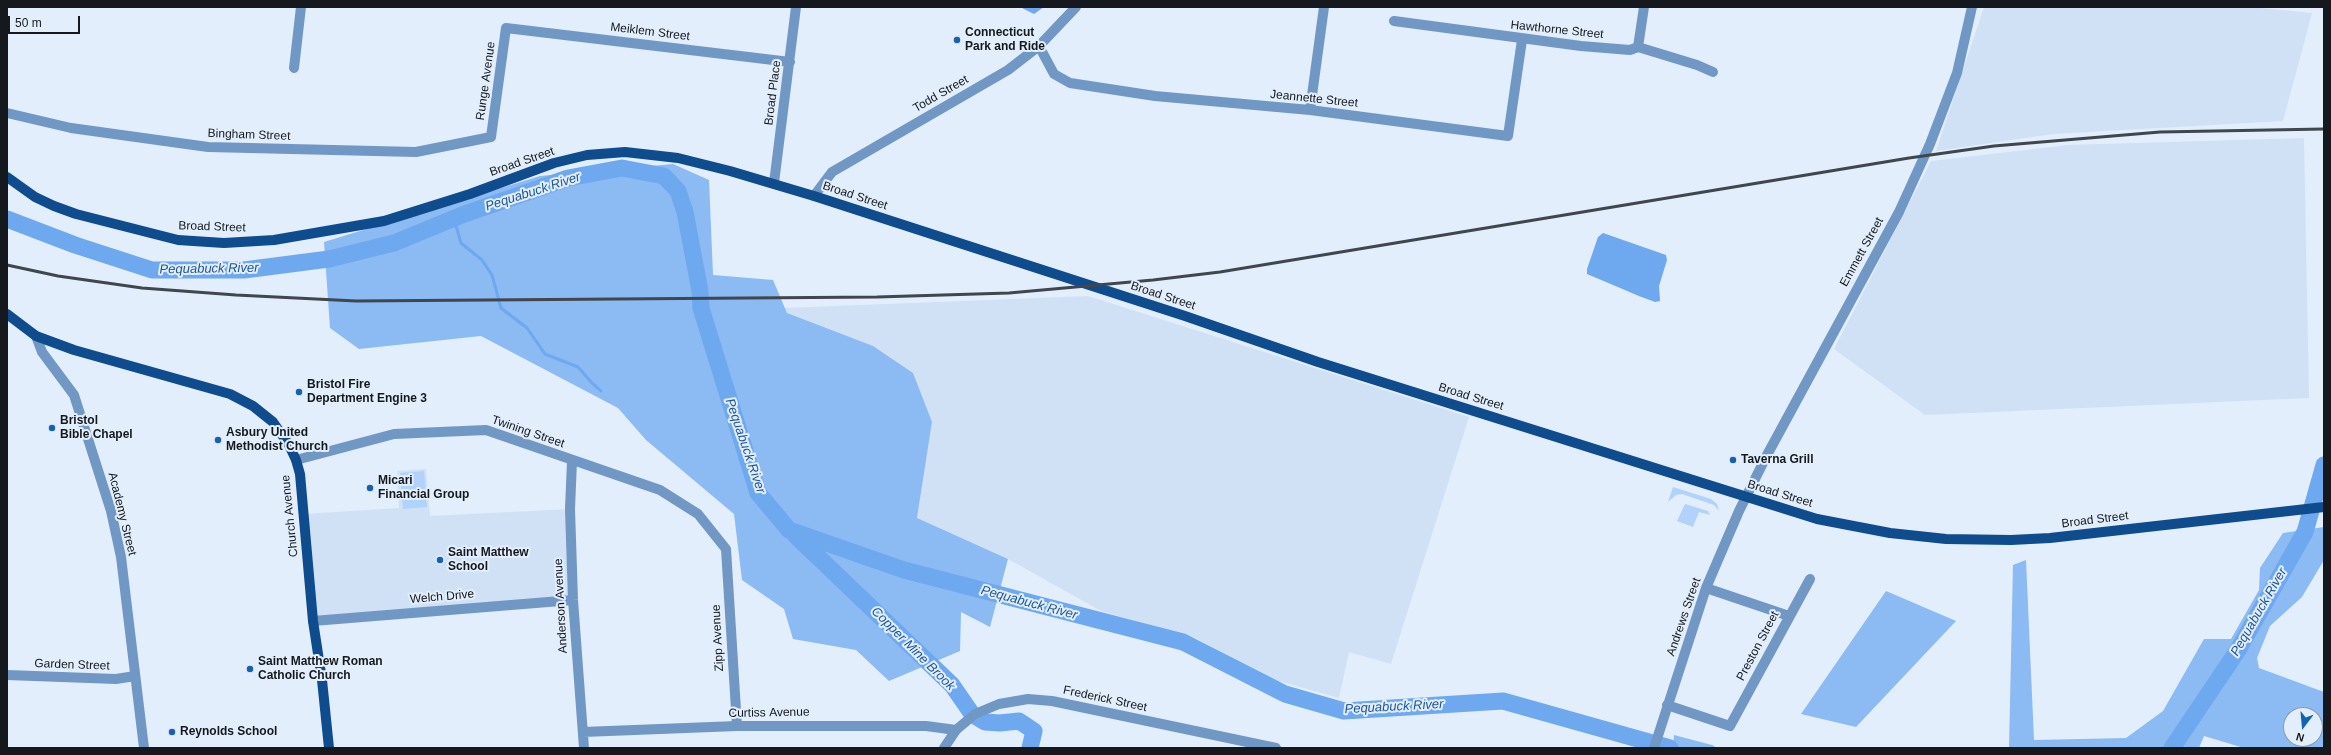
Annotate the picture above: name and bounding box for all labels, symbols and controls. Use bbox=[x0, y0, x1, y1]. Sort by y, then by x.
scale bar bbox=[10, 8, 82, 34]
text: 50 m bbox=[15, 16, 42, 30]
street label: Hawthorne Street bbox=[1510, 18, 1604, 42]
street label: Meiklem Street bbox=[609, 20, 691, 44]
place label: Connecticut Park and Ride bbox=[965, 26, 1045, 54]
marker: Connecticut Park and Ride bbox=[952, 35, 962, 45]
street label: Runge Avenue bbox=[473, 41, 499, 121]
street label: Broad Place bbox=[762, 60, 784, 126]
street label: Todd Street bbox=[911, 72, 971, 116]
street label: Jeannette Street bbox=[1269, 87, 1359, 111]
street label: Bingham Street bbox=[207, 126, 291, 144]
street label: Broad Street bbox=[488, 144, 556, 180]
water label: Pequabuck River bbox=[484, 169, 582, 215]
street label: Broad Street bbox=[821, 179, 889, 213]
street label: Emmett Street bbox=[1837, 215, 1887, 289]
street label: Broad Street bbox=[178, 219, 246, 235]
water label: Pequabuck River bbox=[159, 260, 259, 278]
street label: Broad Street bbox=[1129, 279, 1197, 313]
place label: Bristol Fire Department Engine 3 bbox=[307, 378, 427, 406]
street label: Broad Street bbox=[1437, 380, 1505, 414]
marker: Bristol Fire Department Engine 3 bbox=[294, 387, 304, 397]
water label: Pequabuck River bbox=[722, 397, 768, 495]
street label: Twining Street bbox=[490, 413, 566, 451]
place label: Bristol Bible Chapel bbox=[60, 414, 133, 442]
marker: Bristol Bible Chapel bbox=[47, 423, 57, 433]
place label: Asbury United Methodist Church bbox=[226, 426, 328, 454]
marker: Asbury United Methodist Church bbox=[213, 435, 223, 445]
place label: Taverna Grill bbox=[1741, 453, 1813, 467]
marker: Taverna Grill bbox=[1728, 455, 1738, 465]
street label: Academy Street bbox=[105, 471, 139, 557]
street label: Church Avenue bbox=[279, 474, 301, 558]
place label: Micari Financial Group bbox=[378, 474, 469, 502]
street label: Broad Street bbox=[1746, 477, 1814, 511]
marker: Micari Financial Group bbox=[365, 483, 375, 493]
street label: Broad Street bbox=[2061, 509, 2129, 531]
place label: Saint Matthew School bbox=[448, 546, 529, 574]
marker: Saint Matthew School bbox=[435, 555, 445, 565]
street label: Anderson Avenue bbox=[551, 558, 571, 654]
water label: Pequabuck River bbox=[2227, 565, 2291, 659]
street label: Andrews Street bbox=[1664, 576, 1704, 658]
water label: Pequabuck River bbox=[979, 583, 1079, 623]
street label: Welch Drive bbox=[409, 587, 475, 607]
street label: Zipp Avenue bbox=[709, 604, 727, 672]
water label: Copper Mine Brook bbox=[868, 604, 958, 694]
street label: Preston Street bbox=[1734, 609, 1782, 683]
place label: Saint Matthew Roman Catholic Church bbox=[258, 655, 383, 683]
street label: Garden Street bbox=[34, 656, 110, 674]
marker: Saint Matthew Roman Catholic Church bbox=[245, 664, 255, 674]
street label: Frederick Street bbox=[1062, 683, 1148, 715]
water label: Pequabuck River bbox=[1344, 697, 1444, 717]
street label: Curtiss Avenue bbox=[728, 705, 810, 721]
north arrow bbox=[2283, 707, 2323, 747]
place label: Reynolds School bbox=[180, 725, 277, 739]
marker: Reynolds School bbox=[167, 727, 177, 737]
text: N bbox=[2294, 731, 2305, 744]

